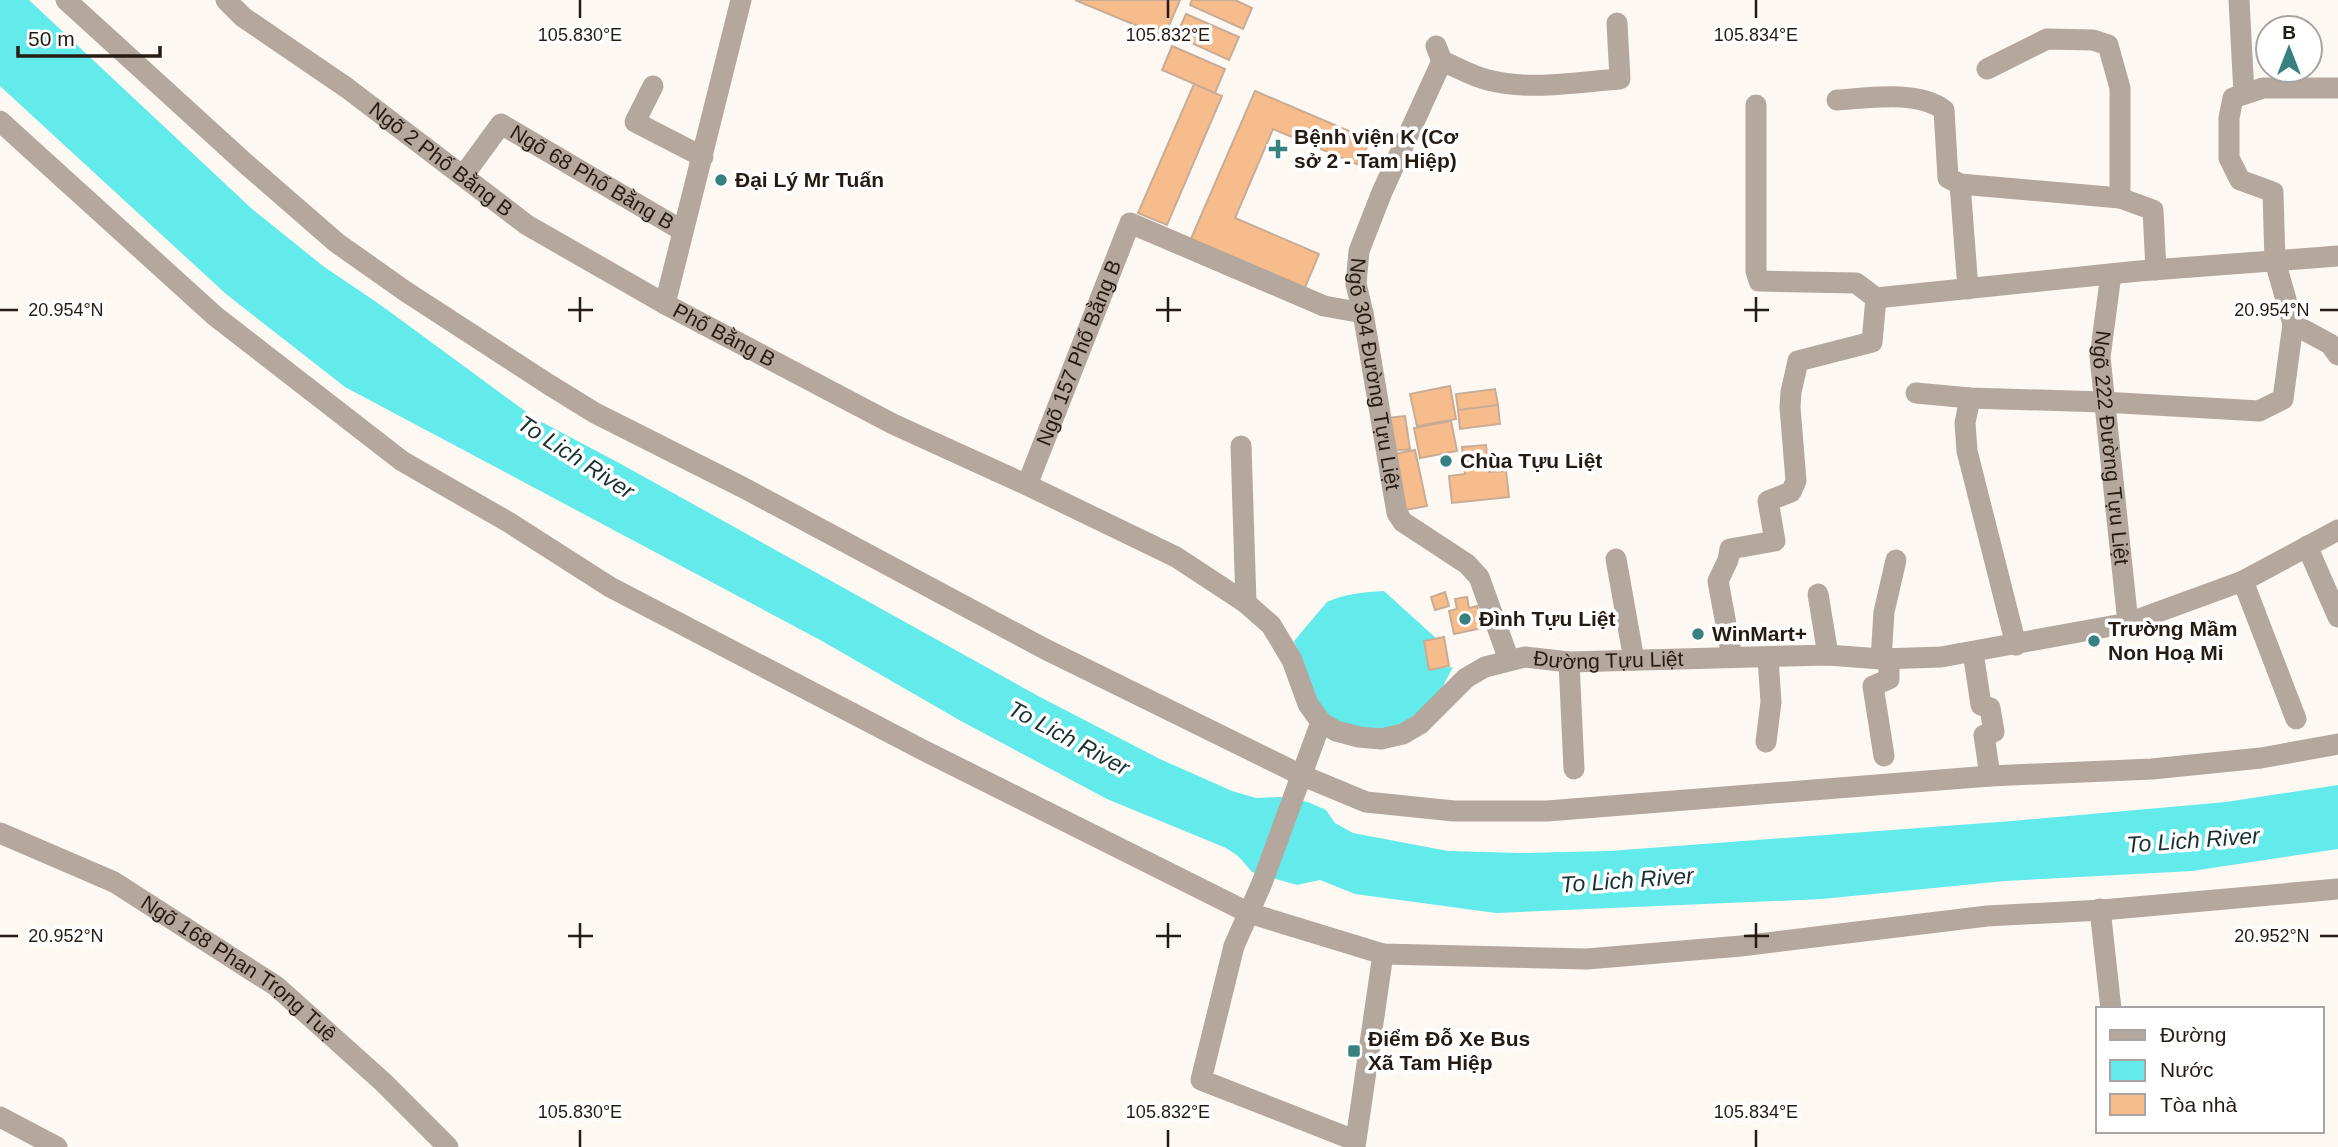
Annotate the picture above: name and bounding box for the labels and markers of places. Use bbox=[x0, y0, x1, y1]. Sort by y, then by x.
place label: Bệnh viện K (Cơ sở 2 - Tam Hiệp) bbox=[1294, 125, 1458, 172]
marker: Bệnh viện K (Cơ sở 2 - Tam Hiệp) bbox=[1268, 139, 1288, 159]
place label: Đại Lý Mr Tuấn bbox=[735, 168, 884, 191]
marker: Đại Lý Mr Tuấn bbox=[713, 172, 729, 188]
place label: Chùa Tựu Liệt bbox=[1460, 449, 1602, 472]
marker: Chùa Tựu Liệt bbox=[1438, 453, 1454, 469]
place label: Đình Tựu Liệt bbox=[1479, 607, 1616, 630]
marker: Đình Tựu Liệt bbox=[1457, 611, 1473, 627]
place label: Trường Mầm Non Hoạ Mi bbox=[2108, 617, 2237, 664]
place label: WinMart+ bbox=[1712, 622, 1807, 645]
marker: WinMart+ bbox=[1690, 626, 1706, 642]
marker: Trường Mầm Non Hoạ Mi bbox=[2086, 633, 2102, 649]
place label: Điểm Đỗ Xe Bus Xã Tam Hiệp bbox=[1368, 1027, 1530, 1074]
marker: Điểm Đỗ Xe Bus Xã Tam Hiệp bbox=[1346, 1043, 1362, 1059]

